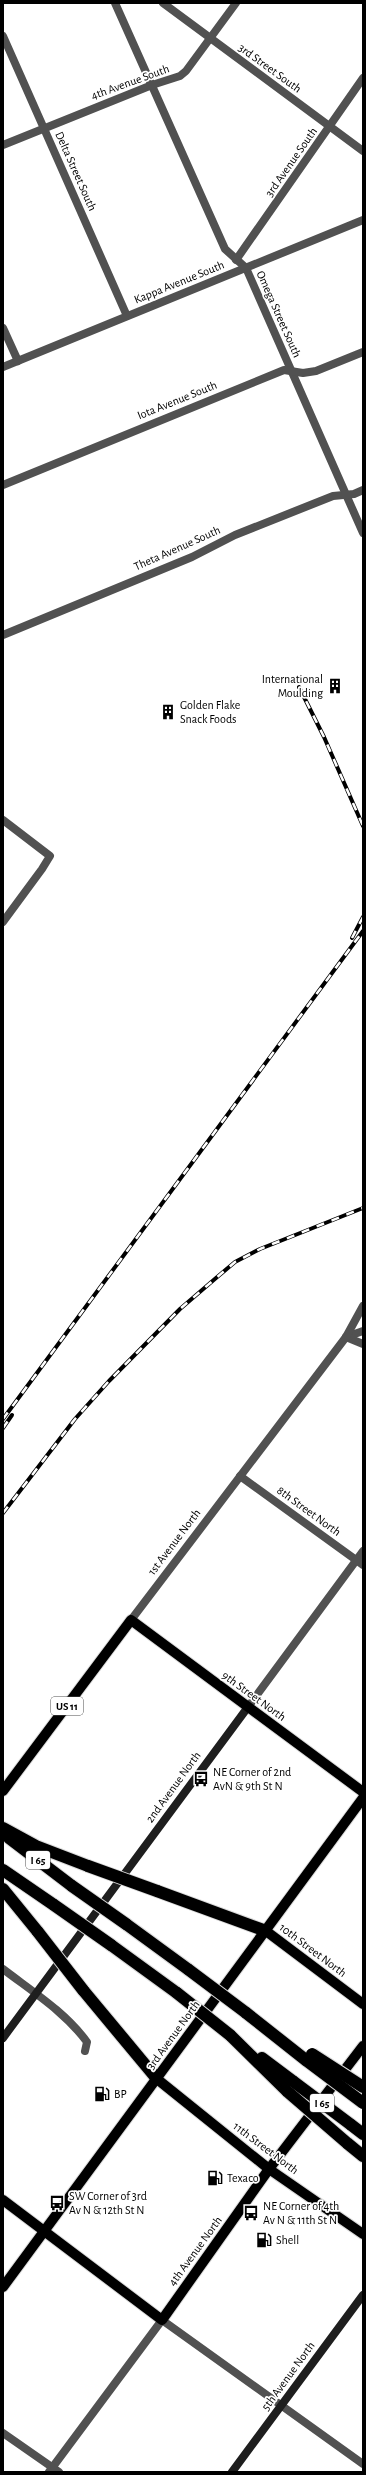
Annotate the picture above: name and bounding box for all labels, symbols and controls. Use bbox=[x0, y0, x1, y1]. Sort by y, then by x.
street label: 3rd Street South bbox=[236, 41, 304, 95]
street label: 4th Avenue South bbox=[89, 62, 171, 102]
street label: 3rd Avenue South bbox=[263, 125, 319, 199]
street label: Delta Street South bbox=[53, 130, 99, 212]
street label: Kappa Avenue South bbox=[132, 258, 226, 306]
street label: Omega Street South bbox=[254, 269, 304, 359]
street label: Iota Avenue South bbox=[135, 379, 219, 421]
street label: Theta Avenue South bbox=[132, 524, 222, 572]
place label: International Moulding bbox=[262, 673, 323, 699]
building icon: International Moulding bbox=[326, 677, 344, 695]
place label: Golden Flake Snack Foods bbox=[180, 699, 240, 725]
building icon: Golden Flake Snack Foods bbox=[159, 703, 177, 721]
street label: 8th Street North bbox=[275, 1484, 343, 1538]
street label: 1st Avenue North bbox=[145, 1507, 203, 1577]
street label: 9th Street North bbox=[220, 1669, 288, 1723]
road number: US 11 bbox=[51, 1697, 83, 1715]
street label: 2nd Avenue North bbox=[143, 1749, 203, 1825]
place label: NE Corner of 2nd AvN & 9th St N bbox=[213, 1766, 291, 1792]
bus stop icon: NE Corner of 2nd AvN & 9th St N bbox=[192, 1770, 210, 1788]
road number: I 65 bbox=[26, 1851, 50, 1869]
street label: 10th Street North bbox=[277, 1921, 349, 1979]
street label: 3rd Avenue North bbox=[144, 1998, 202, 2072]
fuel station icon: BP bbox=[93, 2085, 111, 2103]
place label: BP bbox=[114, 2088, 127, 2100]
road number: I 65 bbox=[310, 2094, 334, 2112]
street label: 11th Street North bbox=[231, 2120, 301, 2176]
fuel station icon: Texaco bbox=[206, 2169, 224, 2187]
place label: Texaco bbox=[227, 2172, 259, 2184]
place label: SW Corner of 3rd Av N & 12th St N bbox=[69, 2190, 147, 2216]
bus stop icon: SW Corner of 3rd Av N & 12th St N bbox=[48, 2194, 66, 2212]
place label: NE Corner of 4th Av N & 11th St N bbox=[263, 2200, 339, 2226]
bus stop icon: NE Corner of 4th Av N & 11th St N bbox=[242, 2204, 260, 2222]
street label: 4th Avenue North bbox=[166, 2214, 224, 2288]
fuel station icon: Shell bbox=[255, 2231, 273, 2249]
place label: Shell bbox=[276, 2234, 299, 2246]
street label: 5th Avenue North bbox=[259, 2339, 317, 2413]

